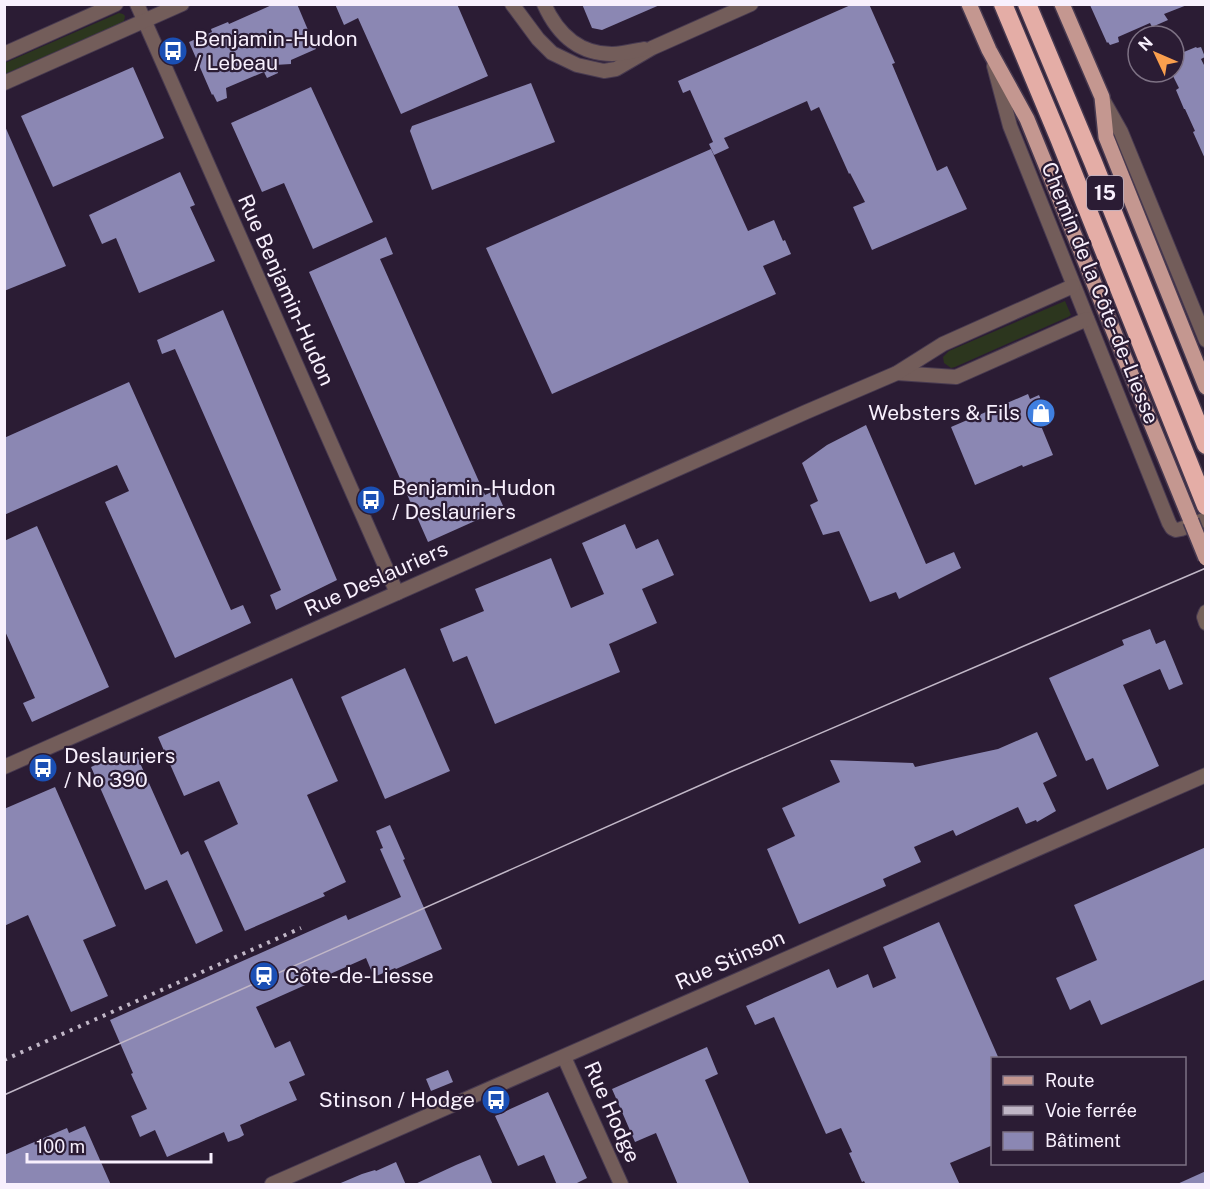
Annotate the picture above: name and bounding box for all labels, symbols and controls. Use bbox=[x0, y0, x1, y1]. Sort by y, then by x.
north arrow bbox=[1126, 24, 1186, 84]
place label: Benjamin-Hudon / Lebeau bbox=[194, 26, 358, 75]
text: N bbox=[1134, 33, 1157, 55]
bus stop icon: Benjamin-Hudon / Lebeau bbox=[157, 35, 189, 67]
street label: Chemin de la Côte-de-Liesse bbox=[1036, 158, 1164, 427]
road number: 15 bbox=[1087, 176, 1123, 210]
street label: Rue Benjamin-Hudon bbox=[233, 190, 340, 389]
shop icon: Websters & Fils bbox=[1025, 397, 1057, 429]
place label: Websters & Fils bbox=[868, 400, 1020, 425]
place label: Benjamin-Hudon / Deslauriers bbox=[392, 475, 556, 524]
bus stop icon: Benjamin-Hudon / Deslauriers bbox=[355, 484, 387, 516]
street label: Rue Deslauriers bbox=[300, 536, 451, 621]
place label: Deslauriers / No 390 bbox=[64, 743, 175, 792]
bus stop icon: Deslauriers / No 390 bbox=[27, 752, 59, 784]
street label: Rue Stinson bbox=[671, 924, 788, 995]
station icon: Côte-de-Liesse bbox=[248, 960, 280, 992]
place label: Côte-de-Liesse bbox=[285, 963, 434, 988]
street label: Rue Hodge bbox=[579, 1057, 646, 1166]
legend bbox=[991, 1057, 1186, 1165]
text: Route bbox=[1045, 1070, 1094, 1091]
bus stop icon: Stinson / Hodge bbox=[480, 1084, 512, 1116]
place label: Stinson / Hodge bbox=[319, 1087, 475, 1112]
text: Voie ferrée bbox=[1045, 1100, 1137, 1121]
scale bar bbox=[27, 1126, 212, 1164]
text: Bâtiment bbox=[1045, 1130, 1121, 1151]
text: 100 m bbox=[36, 1136, 85, 1157]

